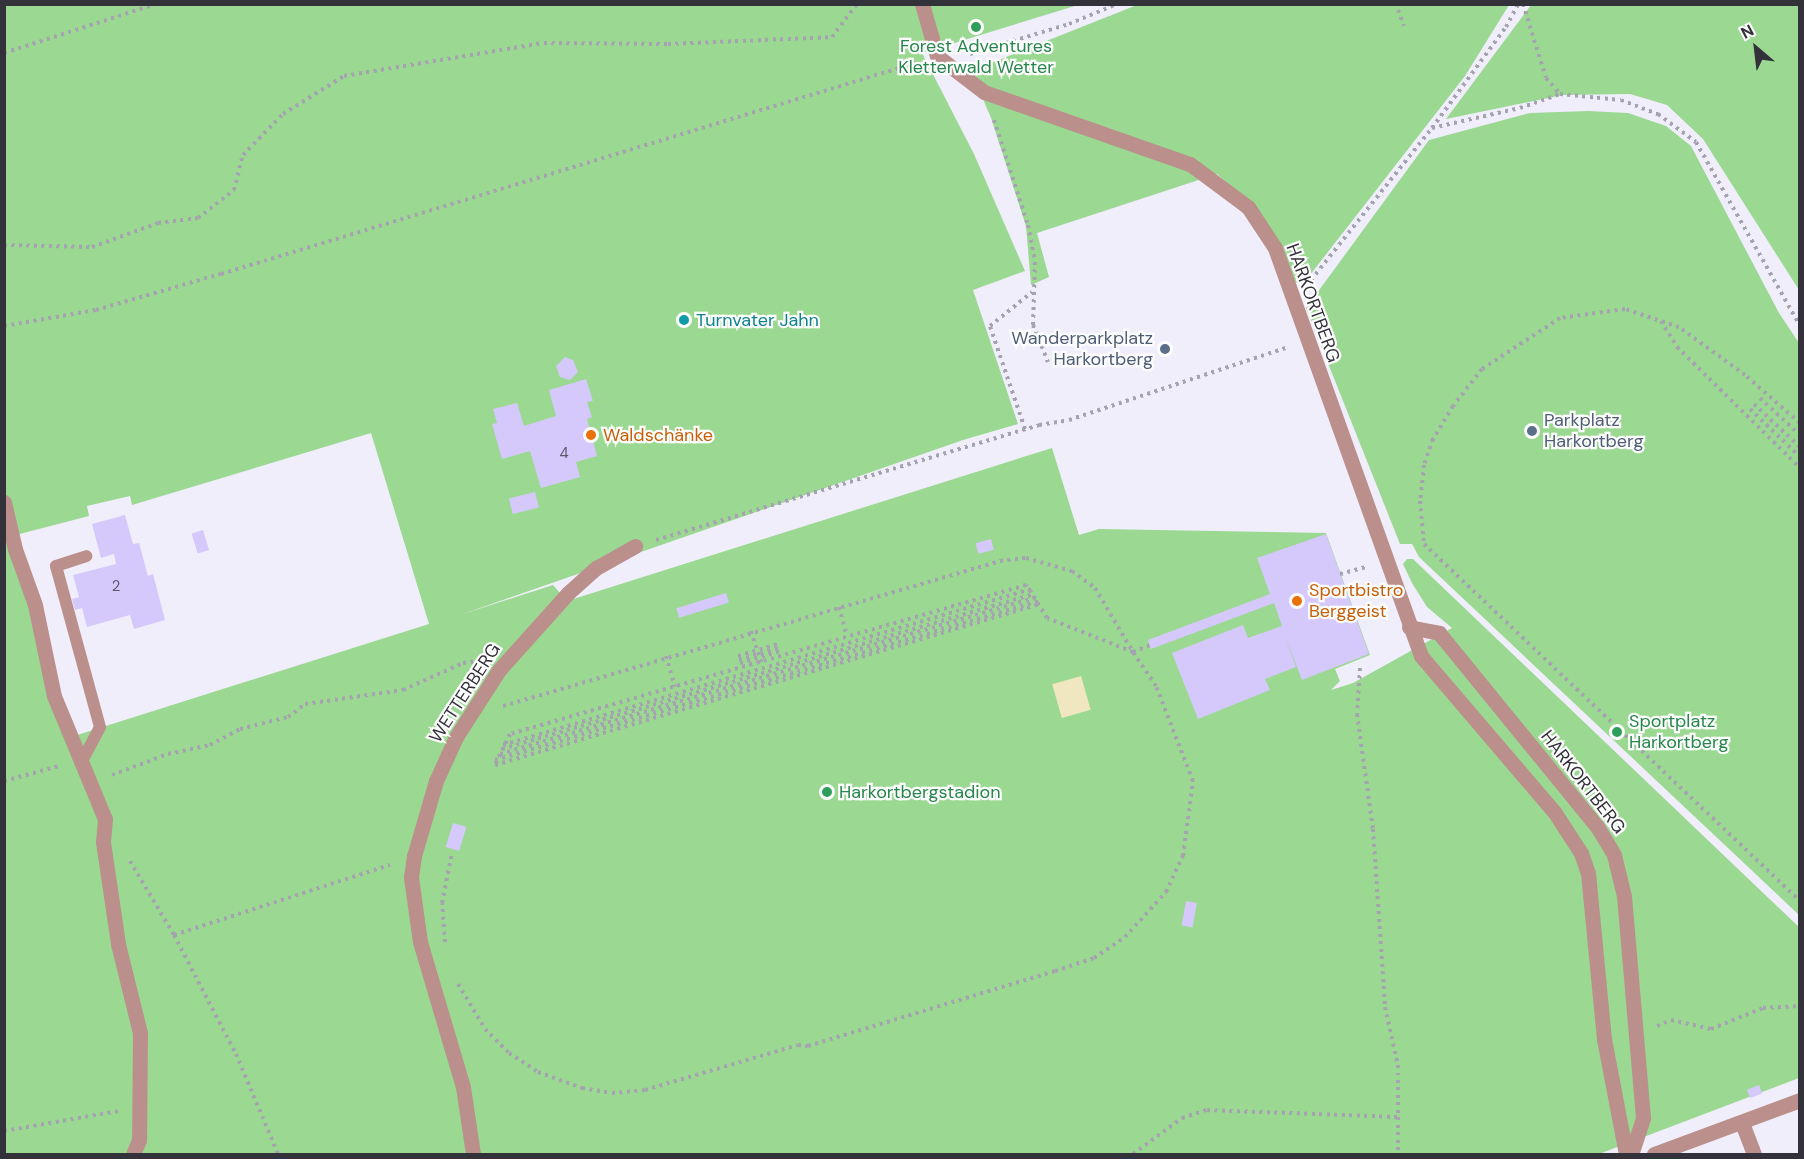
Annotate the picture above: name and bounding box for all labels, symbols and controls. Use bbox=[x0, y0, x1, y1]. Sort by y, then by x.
north arrow bbox=[1726, 18, 1786, 78]
marker: Forest Adventures Kletterwald Wetter bbox=[969, 20, 983, 34]
text: N bbox=[1737, 20, 1757, 44]
place label: Forest Adventures Kletterwald Wetter bbox=[898, 36, 1054, 78]
street label: HARKORTBERG bbox=[1282, 241, 1344, 365]
place label: Turnvater Jahn bbox=[696, 309, 819, 331]
marker: Turnvater Jahn bbox=[677, 313, 691, 327]
place label: Wanderparkplatz Harkortberg bbox=[1011, 328, 1153, 370]
marker: Wanderparkplatz Harkortberg bbox=[1158, 342, 1172, 356]
place label: Parkplatz Harkortberg bbox=[1544, 410, 1644, 452]
place label: Waldschänke bbox=[603, 424, 713, 446]
marker: Parkplatz Harkortberg bbox=[1525, 424, 1539, 438]
marker: Waldschänke bbox=[584, 428, 598, 442]
house number: 4 bbox=[559, 445, 569, 463]
house number: 2 bbox=[112, 578, 120, 596]
place label: Sportbistro Berggeist bbox=[1309, 580, 1403, 622]
marker: Sportbistro Berggeist bbox=[1290, 594, 1304, 608]
street label: WETTERBERG bbox=[425, 639, 505, 747]
place label: Sportplatz Harkortberg bbox=[1629, 711, 1729, 754]
marker: Sportplatz Harkortberg bbox=[1610, 725, 1624, 739]
street label: HARKORTBERG bbox=[1536, 726, 1630, 838]
place label: Harkortbergstadion bbox=[839, 781, 1001, 803]
marker: Harkortbergstadion bbox=[820, 785, 834, 799]

